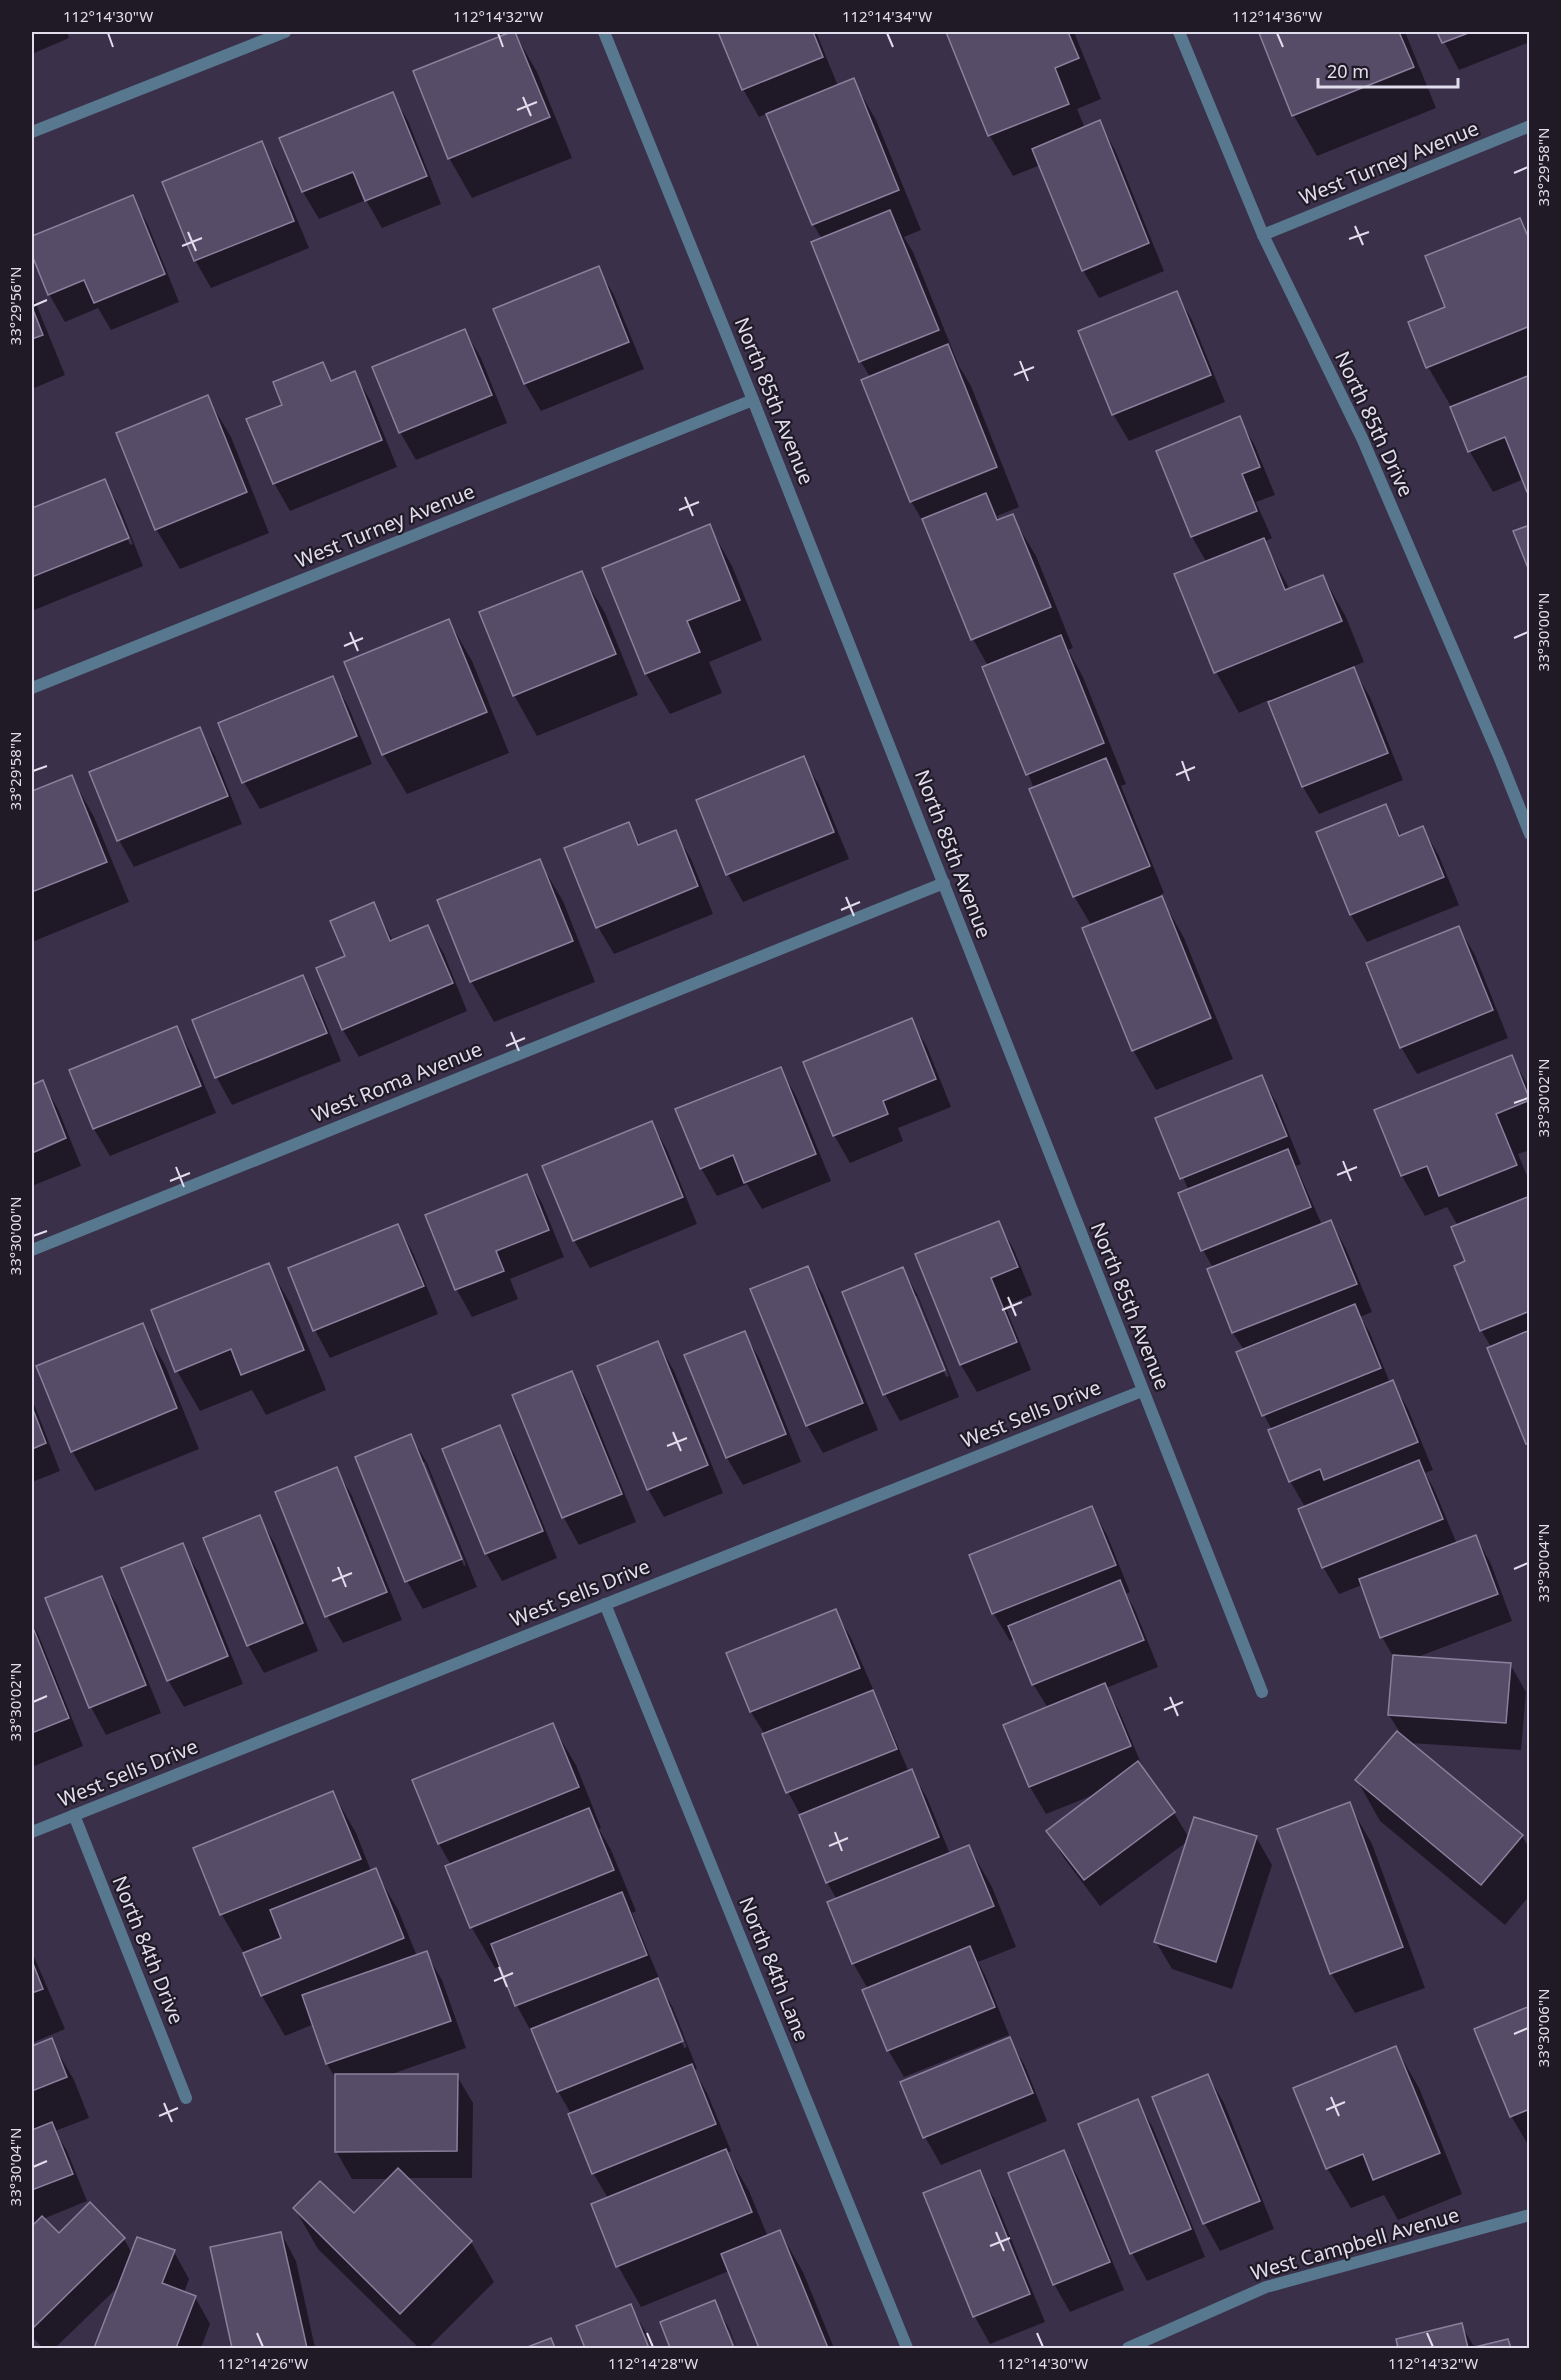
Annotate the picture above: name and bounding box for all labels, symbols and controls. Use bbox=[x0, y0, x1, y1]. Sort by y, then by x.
text: 112°14'30"W bbox=[63, 6, 153, 26]
text: 112°14'32"W bbox=[453, 6, 543, 26]
text: 112°14'34"W bbox=[842, 6, 932, 26]
text: 112°14'36"W bbox=[1232, 6, 1322, 26]
scale bar bbox=[1318, 51, 1458, 89]
text: 20 m bbox=[1327, 59, 1369, 83]
street label: West Turney Avenue bbox=[1295, 114, 1482, 211]
text: 33°29'58"N bbox=[1533, 128, 1553, 206]
text: 33°29'56"N bbox=[5, 267, 25, 345]
street label: North 85th Avenue bbox=[729, 313, 820, 488]
street label: North 85th Drive bbox=[1329, 347, 1420, 501]
street label: West Turney Avenue bbox=[291, 477, 478, 574]
text: 33°30'00"N bbox=[1533, 593, 1553, 671]
text: 33°29'58"N bbox=[5, 732, 25, 810]
street label: North 85th Avenue bbox=[909, 766, 998, 942]
street label: West Roma Avenue bbox=[308, 1035, 486, 1128]
text: 33°30'02"N bbox=[1533, 1059, 1553, 1137]
text: 33°30'00"N bbox=[5, 1197, 25, 1275]
street label: North 85th Avenue bbox=[1085, 1218, 1176, 1393]
street label: West Sells Drive bbox=[957, 1373, 1105, 1454]
text: 33°30'04"N bbox=[1533, 1524, 1553, 1602]
street label: West Sells Drive bbox=[506, 1552, 654, 1633]
text: 33°30'02"N bbox=[5, 1663, 25, 1741]
street label: West Sells Drive bbox=[54, 1732, 202, 1813]
street label: North 84th Drive bbox=[106, 1872, 190, 2028]
street label: North 84th Lane bbox=[733, 1893, 816, 2045]
text: 33°30'06"N bbox=[1533, 1989, 1553, 2067]
text: 33°30'04"N bbox=[5, 2128, 25, 2206]
street label: West Campbell Avenue bbox=[1247, 2201, 1462, 2286]
text: 112°14'26"W bbox=[218, 2353, 308, 2373]
text: 112°14'28"W bbox=[608, 2353, 698, 2373]
text: 112°14'30"W bbox=[998, 2353, 1088, 2373]
text: 112°14'32"W bbox=[1388, 2353, 1478, 2373]

